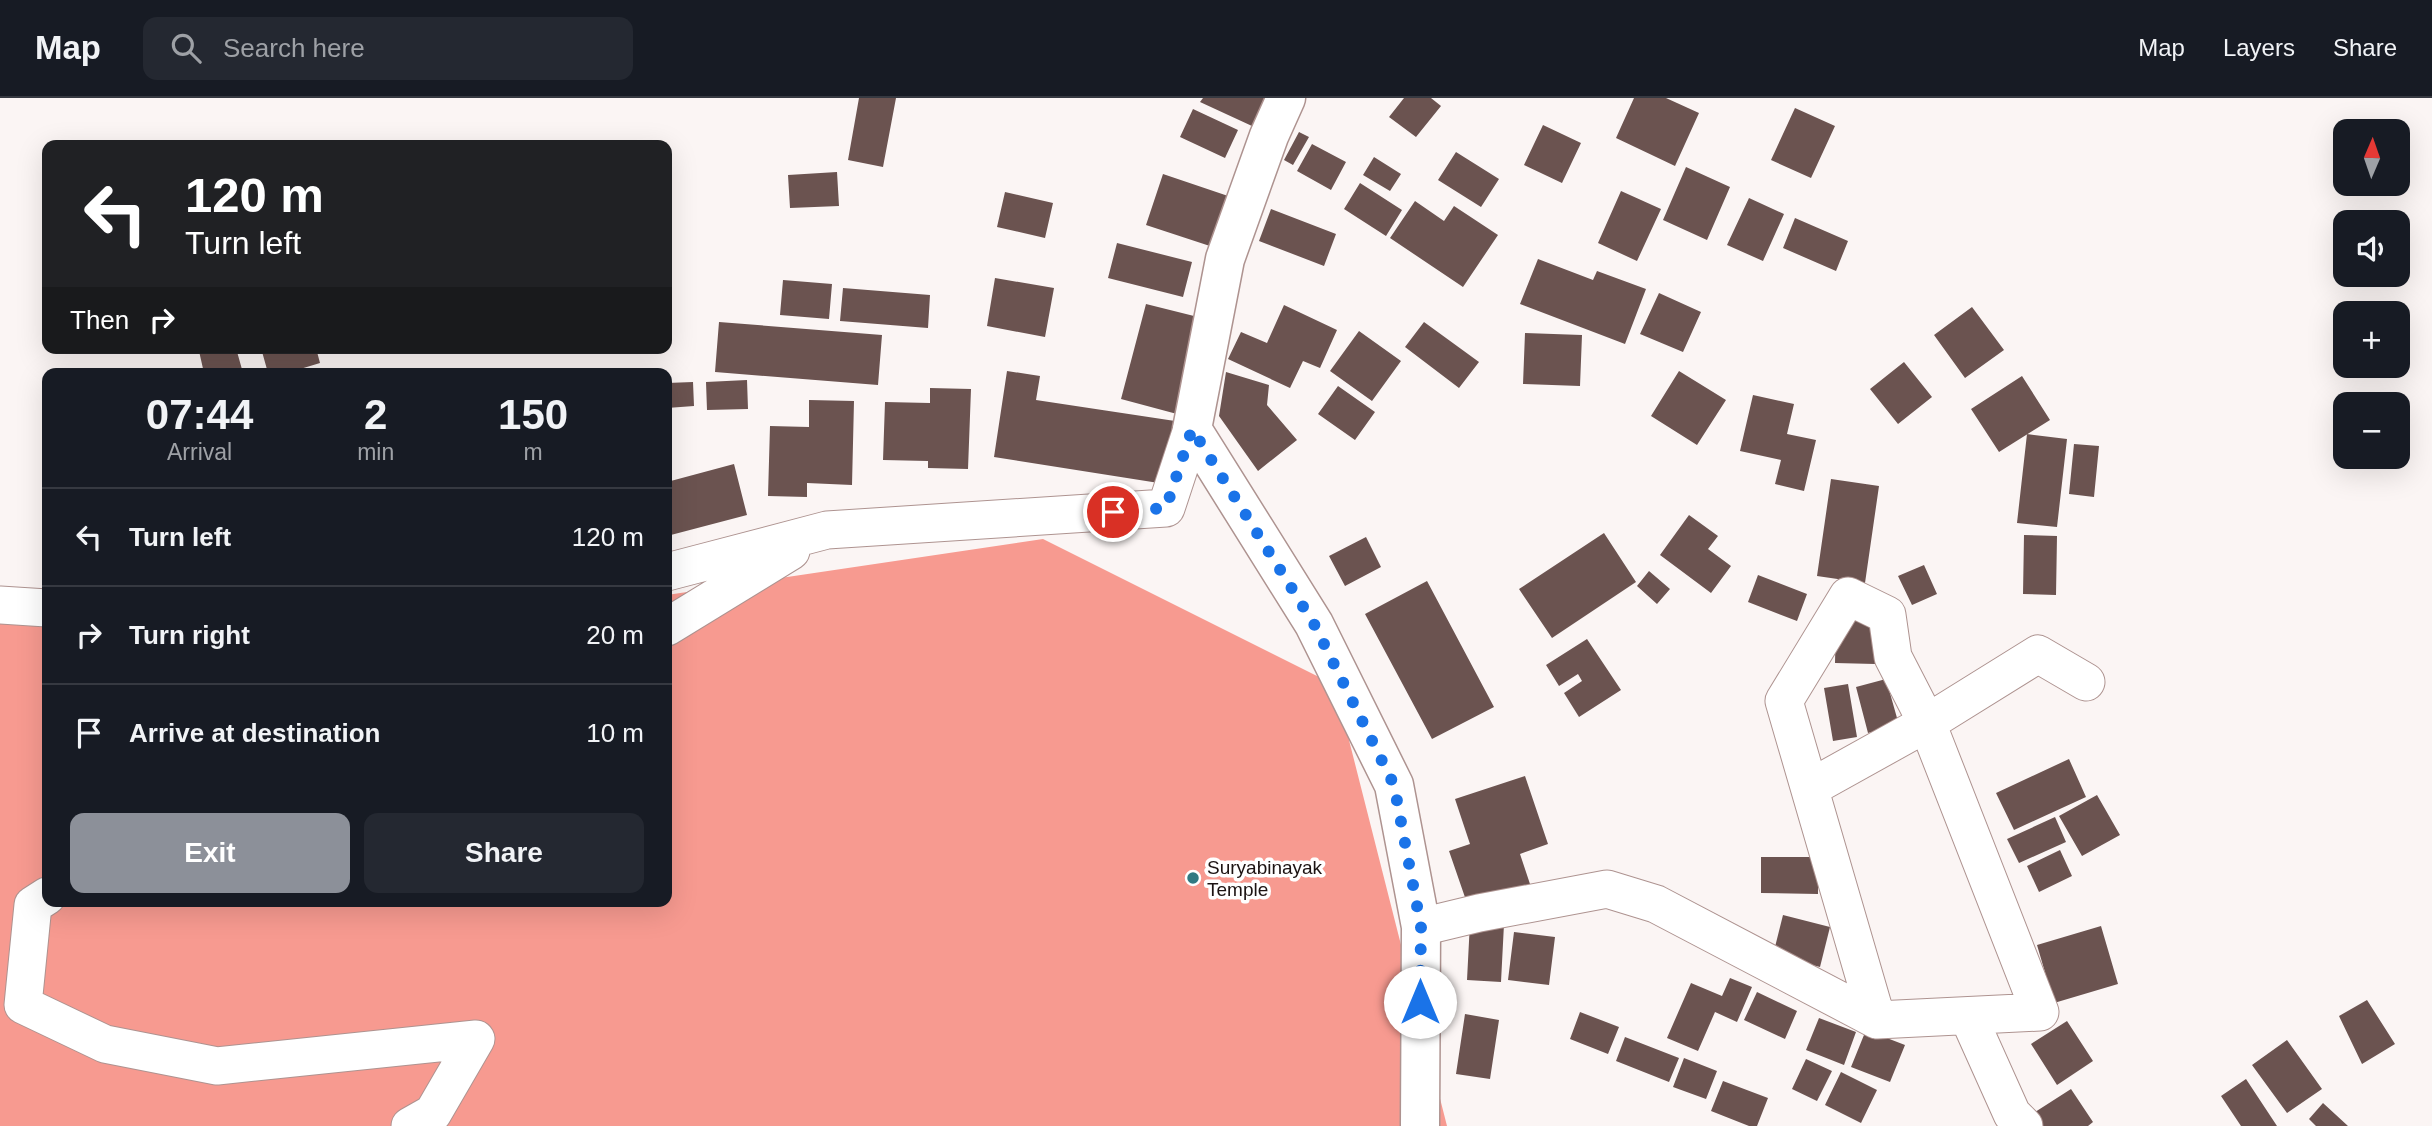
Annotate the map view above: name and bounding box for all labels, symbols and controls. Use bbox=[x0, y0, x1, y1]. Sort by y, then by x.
search box bbox=[143, 17, 633, 80]
text: Map bbox=[35, 29, 101, 66]
icon: search bbox=[167, 29, 205, 67]
text: Search here bbox=[223, 33, 365, 63]
text: Map bbox=[2138, 34, 2185, 61]
text: Layers bbox=[2223, 34, 2295, 61]
text: Share bbox=[2333, 34, 2397, 61]
north arrow bbox=[2333, 119, 2410, 196]
map controls bbox=[2333, 119, 2410, 469]
icon: left bbox=[70, 168, 161, 259]
text: 120 m bbox=[185, 168, 324, 222]
button: sound bbox=[2333, 210, 2410, 287]
text: Turn left bbox=[185, 225, 301, 261]
icon: right bbox=[143, 301, 181, 339]
button: + bbox=[2333, 301, 2410, 378]
text: Then bbox=[70, 305, 129, 335]
text: 07:44 bbox=[146, 391, 253, 438]
text: 2 bbox=[364, 391, 387, 438]
text: 150 bbox=[498, 391, 568, 438]
button: − bbox=[2333, 392, 2410, 469]
text: Arrival bbox=[167, 439, 232, 465]
text: min bbox=[357, 439, 394, 465]
text: m bbox=[524, 439, 543, 465]
pin bbox=[1083, 482, 1143, 542]
icon: arrive bbox=[1094, 493, 1132, 531]
icon: left bbox=[70, 518, 108, 556]
text: Turn left bbox=[129, 522, 231, 552]
text: 120 m bbox=[572, 522, 644, 552]
icon: right bbox=[70, 616, 108, 654]
text: Turn right bbox=[129, 620, 250, 650]
text: 20 m bbox=[586, 620, 644, 650]
icon: arrive bbox=[70, 714, 108, 752]
text: Arrive at destination bbox=[129, 718, 380, 748]
text: 10 m bbox=[586, 718, 644, 748]
button: Exit bbox=[70, 813, 350, 893]
button: Share bbox=[364, 813, 644, 893]
place label: Suryabinayak Temple bbox=[1207, 857, 1323, 900]
marker: Suryabinayak Temple bbox=[1185, 870, 1201, 886]
position arrow bbox=[1383, 965, 1457, 1039]

